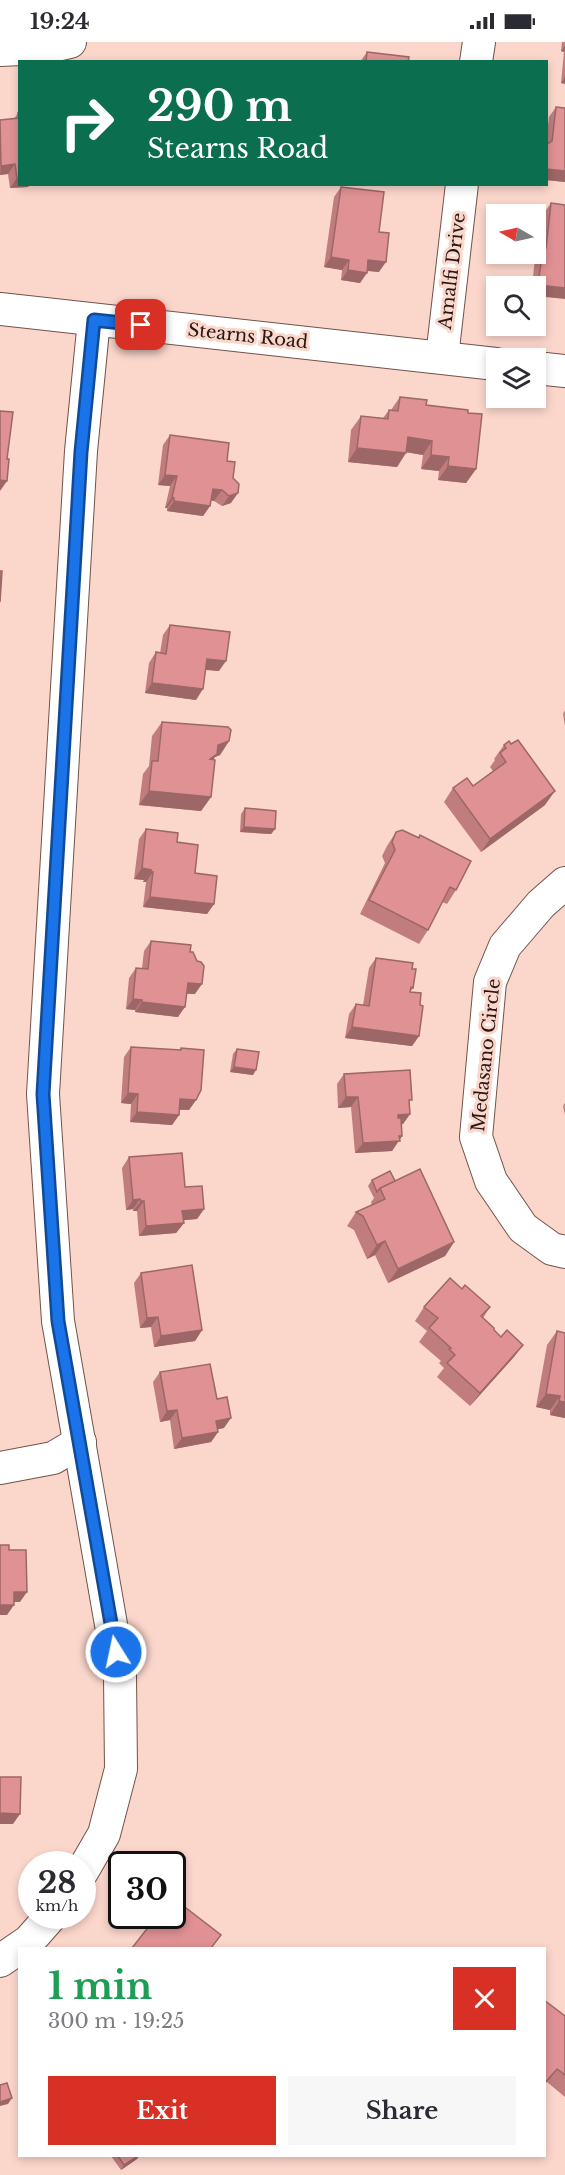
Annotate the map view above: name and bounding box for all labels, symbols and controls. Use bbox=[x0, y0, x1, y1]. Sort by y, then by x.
text: 19:24 bbox=[30, 8, 90, 35]
text: 290 m bbox=[147, 80, 292, 132]
icon: right bbox=[48, 84, 126, 162]
text: Stearns Road bbox=[147, 132, 328, 165]
north arrow bbox=[486, 204, 546, 264]
map controls bbox=[486, 204, 546, 408]
street label: Amalfi Drive bbox=[434, 211, 470, 332]
button: search bbox=[486, 276, 546, 336]
pin bbox=[115, 299, 166, 350]
icon: arrive bbox=[124, 308, 157, 341]
street label: Stearns Road bbox=[187, 319, 309, 353]
button: layers bbox=[486, 348, 546, 408]
street label: Medasano Circle bbox=[467, 977, 505, 1133]
position arrow bbox=[84, 1620, 148, 1684]
speed limit sign: 30 bbox=[108, 1851, 186, 1929]
text: 28 bbox=[38, 1864, 76, 1901]
text: km/h bbox=[36, 1896, 78, 1915]
text: 1 min bbox=[48, 1964, 152, 2009]
button: close bbox=[453, 1967, 516, 2030]
text: 300 m · 19:25 bbox=[48, 2009, 184, 2033]
button: Exit bbox=[48, 2076, 276, 2145]
button: Share bbox=[288, 2076, 516, 2145]

